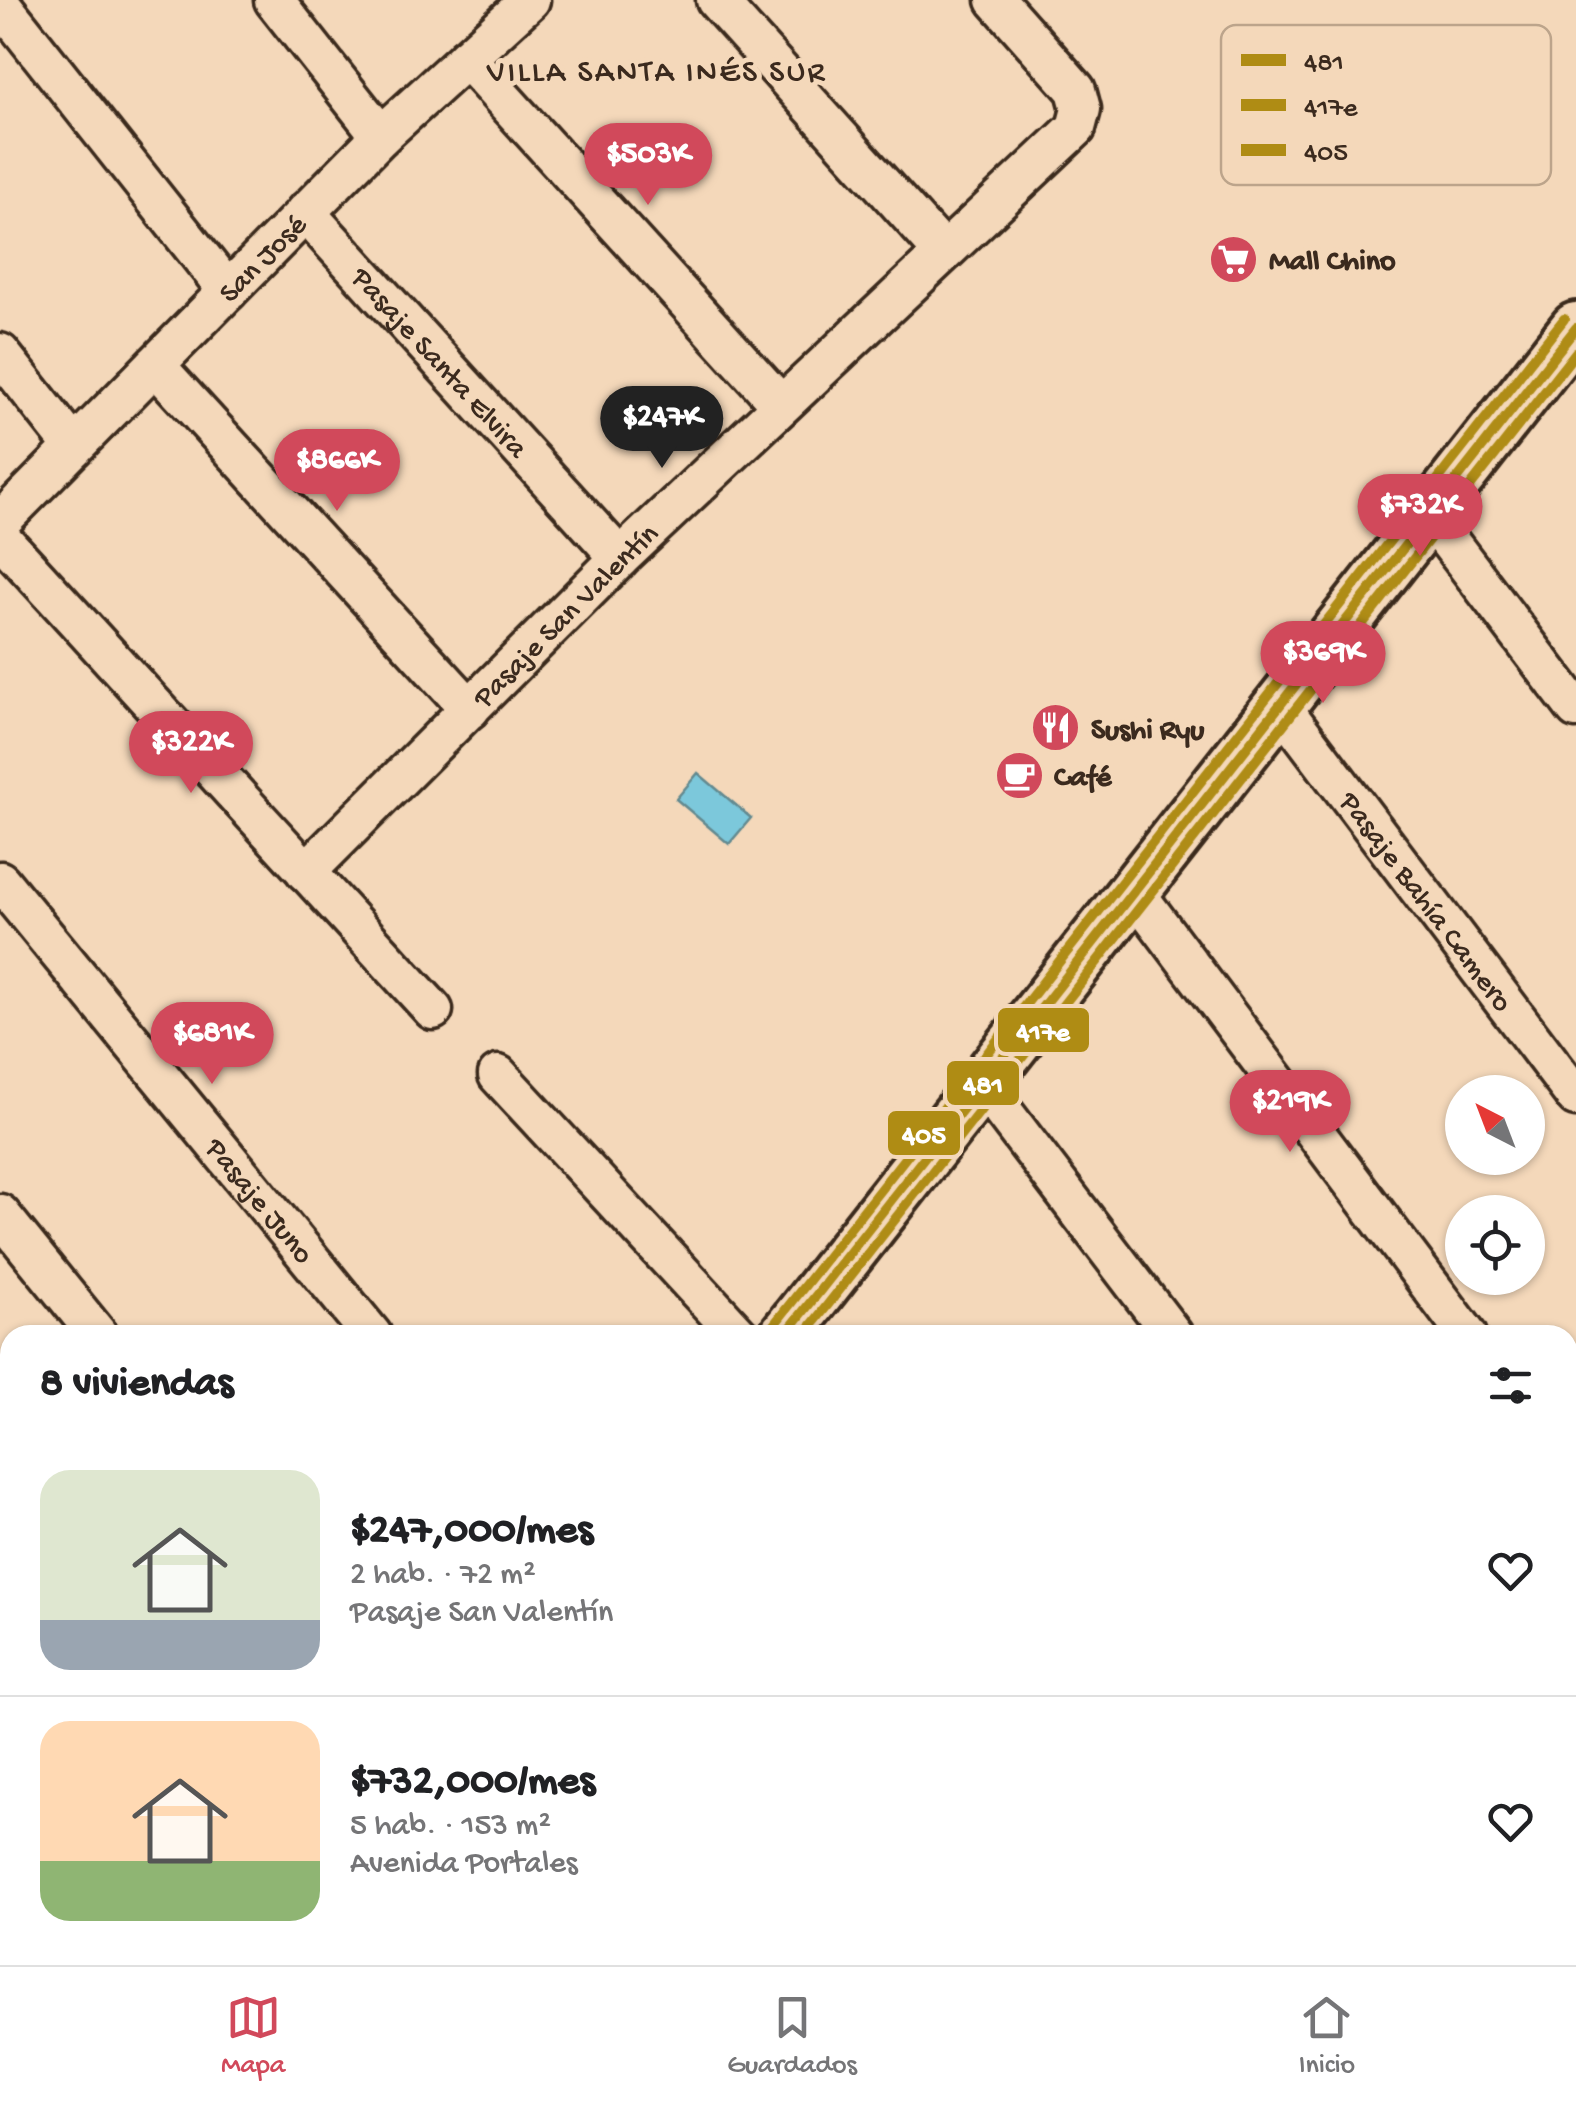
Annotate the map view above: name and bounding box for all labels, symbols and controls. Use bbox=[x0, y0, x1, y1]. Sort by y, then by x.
legend bbox=[1221, 25, 1551, 185]
text: 481 bbox=[1304, 48, 1344, 81]
district label: VILLA SANTA INÉS SUR bbox=[486, 55, 827, 93]
text: 417e bbox=[1304, 93, 1358, 126]
pin: $503K bbox=[578, 123, 718, 208]
text: $503K bbox=[606, 136, 690, 174]
text: 405 bbox=[1304, 138, 1348, 171]
street label: San José bbox=[213, 209, 316, 312]
supermarket icon: Mall Chino bbox=[1208, 233, 1260, 285]
place label: Mall Chino bbox=[1269, 246, 1396, 281]
street label: Pasaje Santa Elvira bbox=[341, 261, 534, 468]
pin: $247K bbox=[592, 386, 732, 471]
text: $247K bbox=[622, 399, 702, 437]
pin: $866K bbox=[267, 429, 407, 514]
text: $866K bbox=[296, 442, 378, 480]
pin: $732K bbox=[1350, 474, 1490, 559]
text: $732K bbox=[1380, 487, 1460, 525]
street label: Pasaje San Valentín bbox=[467, 518, 667, 717]
pin: $369K bbox=[1253, 621, 1393, 706]
text: $369K bbox=[1283, 634, 1363, 672]
restaurant icon: Sushi Ryu bbox=[1030, 702, 1082, 754]
pin: $322K bbox=[121, 711, 261, 796]
place label: Sushi Ryu bbox=[1091, 715, 1205, 750]
text: $322K bbox=[151, 724, 231, 762]
cafe icon: Café bbox=[993, 749, 1045, 801]
place label: Café bbox=[1054, 762, 1113, 797]
street label: Pasaje Bahía Camero bbox=[1329, 786, 1518, 1020]
pin: $681K bbox=[142, 1002, 282, 1087]
line badge: 417e bbox=[996, 1006, 1091, 1054]
text: $681K bbox=[173, 1015, 251, 1053]
text: 417e bbox=[1015, 1018, 1071, 1051]
line badge: 481 bbox=[945, 1059, 1021, 1107]
pin: $219K bbox=[1220, 1070, 1360, 1155]
text: 481 bbox=[962, 1071, 1003, 1104]
north arrow bbox=[1445, 1075, 1545, 1175]
map controls bbox=[1445, 1075, 1545, 1295]
text: $219K bbox=[1252, 1083, 1328, 1121]
line badge: 405 bbox=[886, 1109, 962, 1157]
text: 405 bbox=[901, 1121, 946, 1154]
street label: Pasaje Juno bbox=[195, 1132, 319, 1272]
button: locate bbox=[1445, 1195, 1545, 1295]
icon: filters bbox=[1483, 1358, 1538, 1413]
text: 8 viviendas bbox=[40, 1361, 233, 1410]
text: $247,000/mes bbox=[350, 1508, 593, 1557]
icon: home bbox=[120, 1510, 240, 1630]
icon: heart bbox=[1483, 1543, 1538, 1598]
text: 2 hab. · 72 m² bbox=[350, 1557, 536, 1595]
text: Pasaje San Valentín bbox=[350, 1595, 613, 1633]
text: $732,000/mes bbox=[350, 1759, 595, 1808]
icon: home bbox=[120, 1761, 240, 1881]
icon: heart bbox=[1483, 1794, 1538, 1849]
text: 5 hab. · 153 m² bbox=[350, 1808, 551, 1846]
text: Avenida Portales bbox=[350, 1846, 578, 1884]
tab: Mapa bbox=[221, 1990, 285, 2083]
tab: Guardados bbox=[727, 1990, 857, 2083]
tab: Inicio bbox=[1299, 1990, 1355, 2083]

